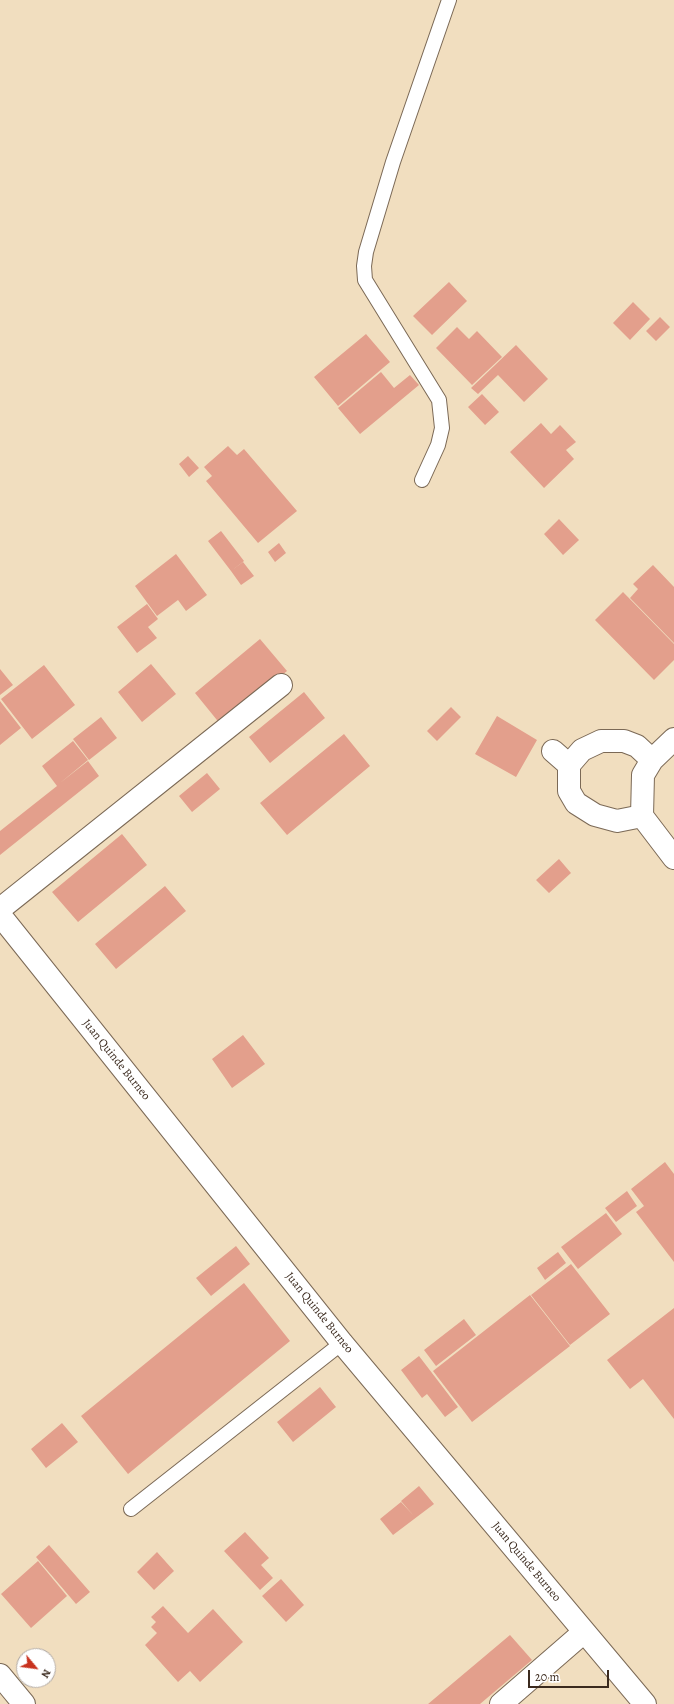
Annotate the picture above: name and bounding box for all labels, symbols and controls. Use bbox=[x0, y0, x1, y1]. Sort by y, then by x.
street label: Juan Quinde Burneo bbox=[79, 1017, 153, 1103]
street label: Juan Quinde Burneo bbox=[282, 1270, 356, 1356]
street label: Juan Quinde Burneo bbox=[488, 1519, 564, 1605]
north arrow bbox=[16, 1648, 56, 1688]
scale bar bbox=[530, 1662, 611, 1688]
text: N bbox=[38, 1666, 55, 1681]
text: 20 m bbox=[535, 1669, 559, 1685]

